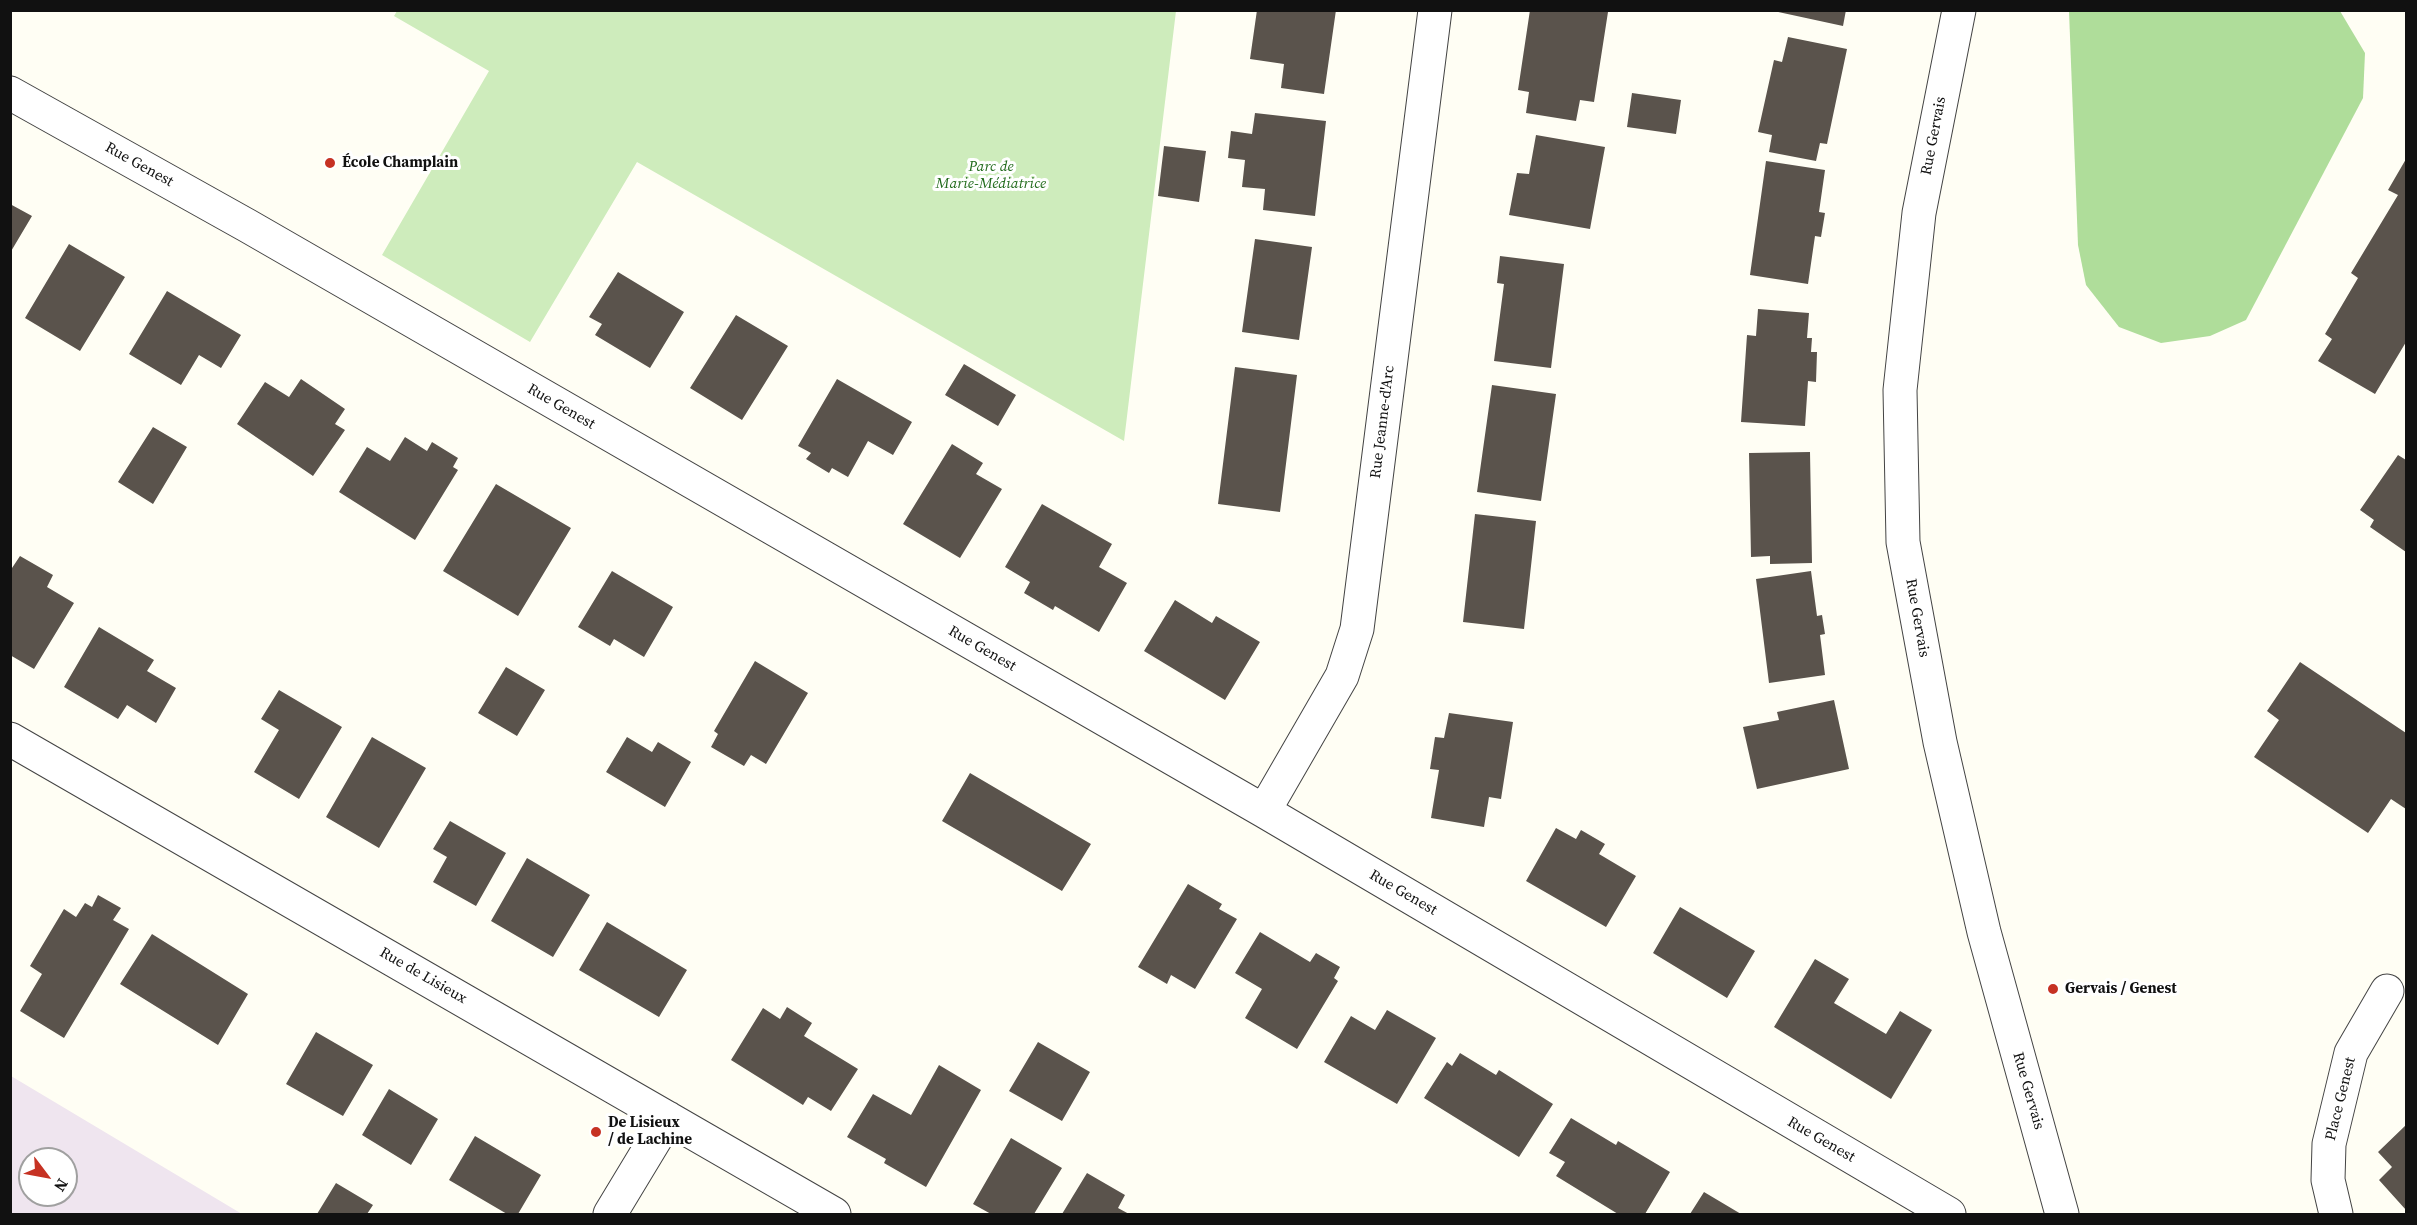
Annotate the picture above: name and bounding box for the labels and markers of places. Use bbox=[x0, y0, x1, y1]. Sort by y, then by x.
place label: École Champlain bbox=[342, 154, 458, 172]
marker: École Champlain bbox=[323, 156, 337, 170]
place label: Gervais / Genest bbox=[2065, 980, 2177, 998]
marker: Gervais / Genest bbox=[2046, 982, 2060, 996]
place label: De Lisieux / de Lachine bbox=[608, 1114, 692, 1149]
marker: De Lisieux / de Lachine bbox=[589, 1125, 603, 1139]

